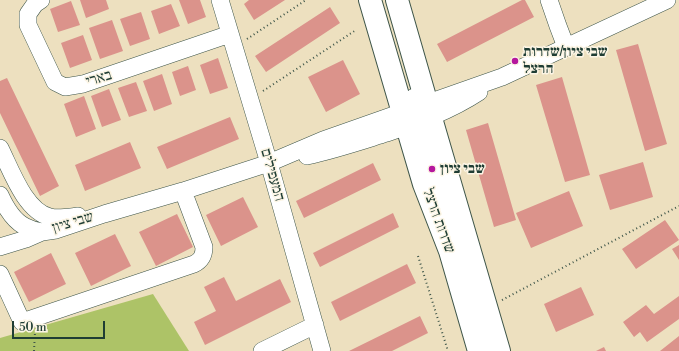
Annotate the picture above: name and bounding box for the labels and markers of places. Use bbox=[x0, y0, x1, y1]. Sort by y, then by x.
place label: שבי ציון/שדרות הרצל bbox=[523, 43, 608, 78]
marker: שבי ציון/שדרות הרצל bbox=[510, 56, 520, 66]
place label: שבי ציון bbox=[440, 160, 485, 178]
marker: שבי ציון bbox=[427, 164, 437, 174]

